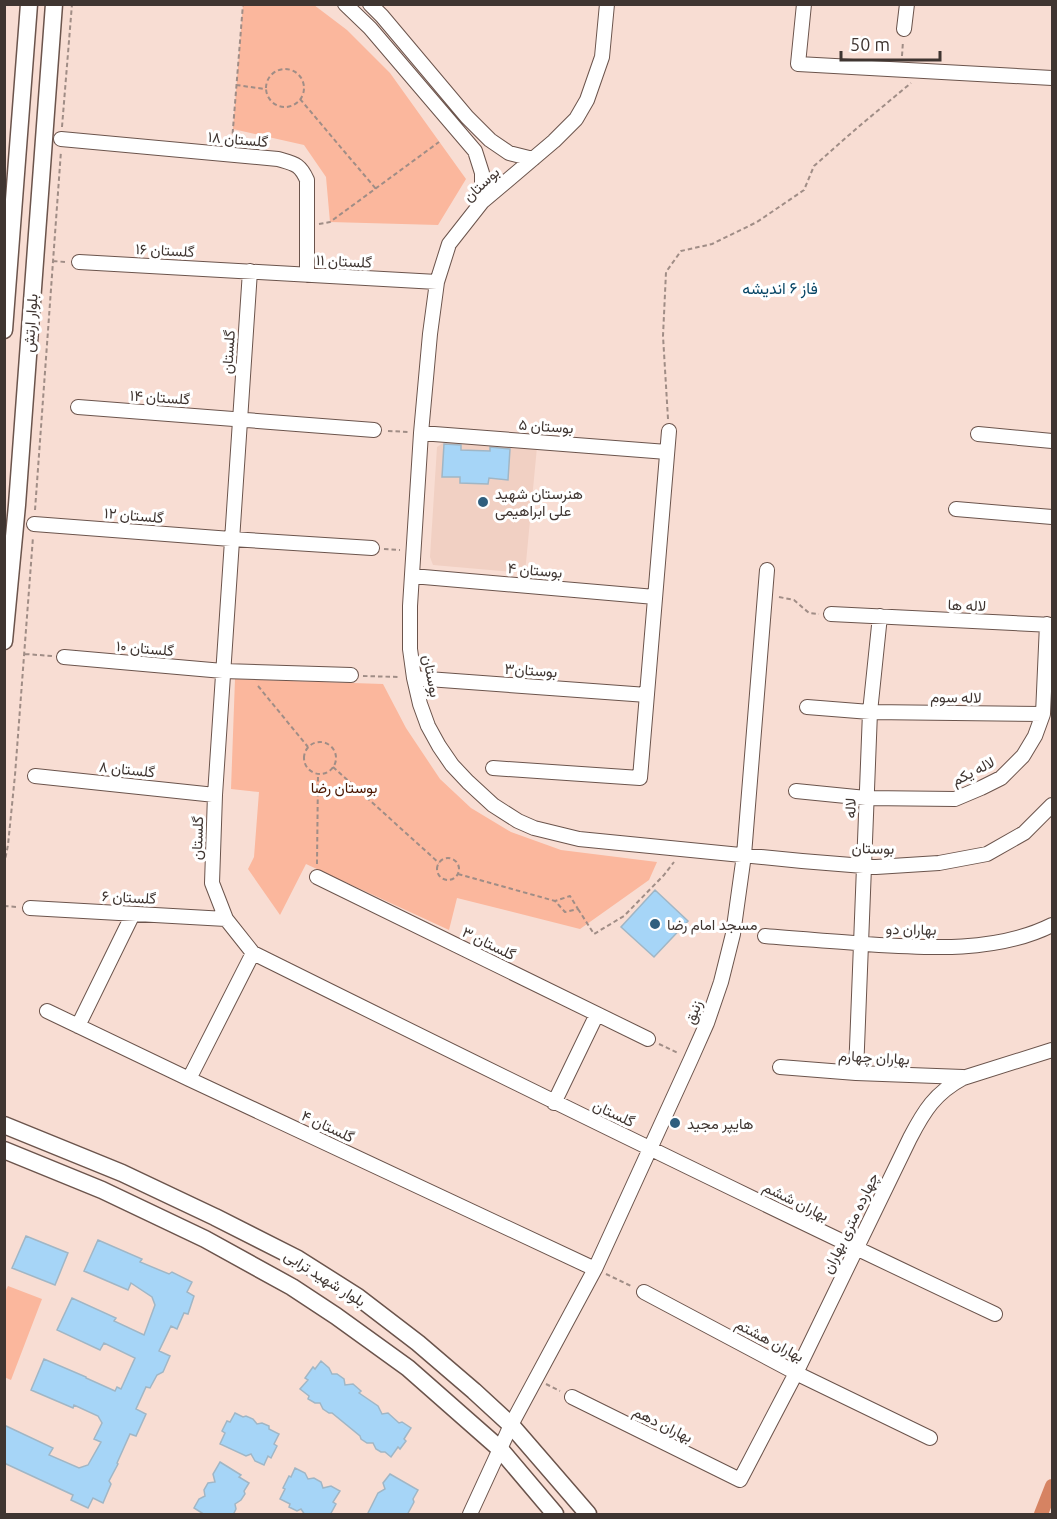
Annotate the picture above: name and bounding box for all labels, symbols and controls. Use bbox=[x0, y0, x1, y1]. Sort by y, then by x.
scale bar bbox=[841, 24, 940, 62]
text: 50 m bbox=[850, 34, 890, 54]
street label: گلستان ۱۸ bbox=[207, 128, 269, 151]
street label: بوستان bbox=[460, 163, 503, 206]
street label: گلستان ۱۶ bbox=[135, 240, 195, 261]
street label: گلستان ۱۱ bbox=[316, 251, 373, 272]
district label: فاز ۶ اندیشه bbox=[742, 279, 818, 299]
street label: بلوار ارتش bbox=[19, 293, 43, 353]
street label: گلستان bbox=[218, 329, 239, 375]
street label: گلستان ۱۴ bbox=[129, 386, 191, 409]
street label: بوستان ۵ bbox=[518, 416, 574, 437]
place label: هنرستان شهید علی ابراهیمی bbox=[495, 485, 583, 521]
marker: هنرستان شهید علی ابراهیمی bbox=[476, 495, 490, 509]
street label: گلستان ۱۲ bbox=[104, 504, 165, 527]
street label: بوستان ۴ bbox=[507, 559, 563, 582]
street label: لاله ها bbox=[948, 596, 986, 614]
street label: گلستان ۱۰ bbox=[115, 637, 175, 660]
street label: بوستان bbox=[419, 653, 444, 699]
street label: بوستان۳ bbox=[504, 660, 558, 681]
street label: لاله سوم bbox=[930, 688, 982, 708]
street label: لاله یکم bbox=[949, 753, 998, 791]
street label: گلستان ۸ bbox=[98, 758, 156, 781]
park label: بوستان رضا bbox=[311, 779, 377, 797]
street label: لاله bbox=[841, 797, 859, 819]
street label: گلستان bbox=[188, 815, 207, 860]
street label: بوستان bbox=[851, 839, 895, 858]
street label: گلستان ۶ bbox=[101, 887, 157, 908]
place label: مسجد امام رضا bbox=[667, 916, 758, 935]
marker: مسجد امام رضا bbox=[648, 917, 662, 931]
street label: بهاران دو bbox=[885, 920, 937, 939]
street label: گلستان ۳ bbox=[459, 923, 519, 964]
street label: زنبق bbox=[681, 998, 707, 1027]
street label: بهاران چهارم bbox=[838, 1047, 910, 1069]
street label: گلستان bbox=[590, 1096, 638, 1131]
street label: گلستان ۴ bbox=[299, 1106, 357, 1147]
place label: هایپر مجید bbox=[687, 1115, 753, 1134]
marker: هایپر مجید bbox=[668, 1116, 682, 1130]
street label: چهارده متری بهاران bbox=[818, 1170, 883, 1277]
street label: بهاران ششم bbox=[759, 1178, 832, 1226]
street label: بلوار شهید ترابی bbox=[280, 1246, 369, 1311]
street label: بهاران هشتم bbox=[732, 1315, 807, 1367]
street label: بهاران دهم bbox=[630, 1402, 696, 1447]

